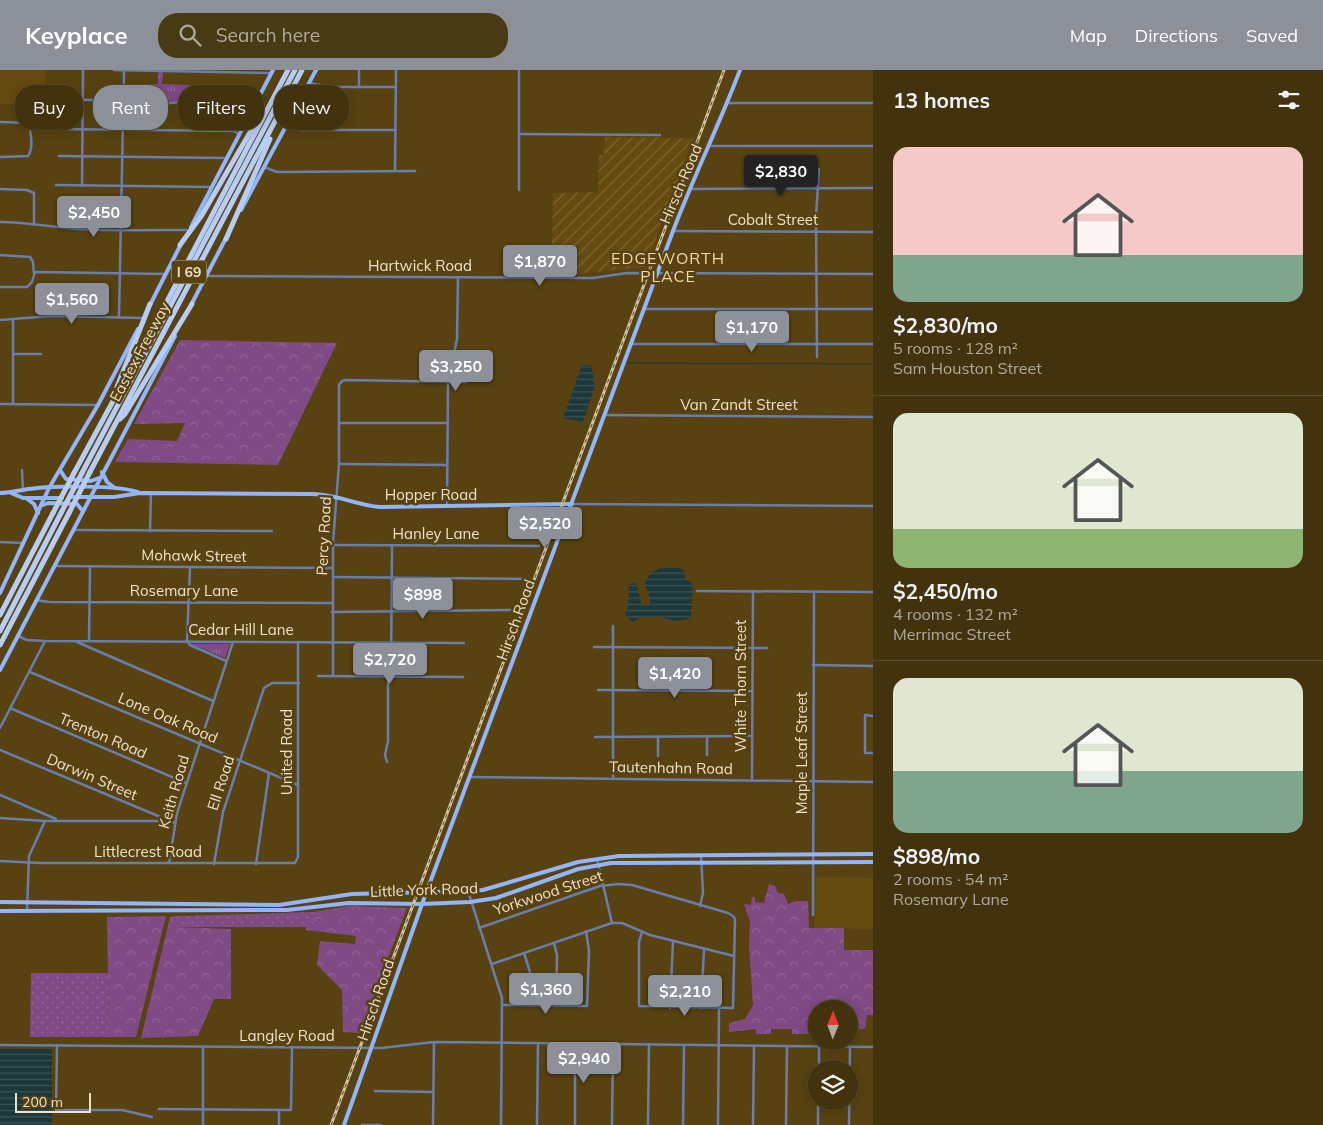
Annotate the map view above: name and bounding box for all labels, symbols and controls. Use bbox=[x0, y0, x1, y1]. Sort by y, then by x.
search box bbox=[158, 13, 508, 58]
text: Keyplace bbox=[25, 20, 128, 50]
icon: search bbox=[176, 21, 204, 49]
text: Search here bbox=[216, 23, 320, 47]
text: Map bbox=[1070, 24, 1107, 47]
text: Directions bbox=[1135, 24, 1218, 47]
text: Saved bbox=[1246, 24, 1298, 47]
chip: Buy bbox=[15, 85, 83, 130]
chip: Rent bbox=[93, 85, 168, 130]
chip: Filters bbox=[178, 85, 264, 130]
chip: New bbox=[274, 85, 349, 130]
icon: filters bbox=[1275, 86, 1303, 114]
text: 13 homes bbox=[893, 87, 990, 113]
street label: Hirsch Road bbox=[655, 141, 706, 227]
pin: $2,830 bbox=[740, 154, 822, 197]
text: $2,830 bbox=[755, 161, 807, 181]
icon: home bbox=[1053, 180, 1143, 270]
pin: $2,450 bbox=[53, 196, 135, 238]
text: $2,450 bbox=[68, 202, 120, 222]
street label: Cobalt Street bbox=[728, 210, 818, 229]
pin: $1,870 bbox=[499, 244, 581, 287]
district label: EDGEWORTH PLACE bbox=[611, 248, 725, 286]
text: $1,870 bbox=[514, 251, 566, 271]
street label: Hartwick Road bbox=[368, 256, 472, 275]
road number: I 69 bbox=[172, 260, 206, 283]
pin: $1,560 bbox=[31, 282, 113, 325]
text: $1,560 bbox=[46, 289, 98, 309]
street label: Eastex Freeway bbox=[105, 299, 174, 405]
pin: $1,170 bbox=[711, 310, 793, 353]
text: $2,830/mo bbox=[893, 312, 998, 338]
text: $1,170 bbox=[726, 317, 778, 337]
text: 5 rooms · 128 m² bbox=[893, 338, 1018, 358]
pin: $3,250 bbox=[415, 350, 497, 392]
text: $3,250 bbox=[430, 356, 482, 376]
text: Sam Houston Street bbox=[893, 358, 1042, 378]
street label: Van Zandt Street bbox=[680, 395, 798, 414]
icon: home bbox=[1053, 445, 1143, 535]
street label: Hopper Road bbox=[385, 485, 477, 504]
street label: Percy Road bbox=[312, 496, 335, 576]
pin: $2,520 bbox=[504, 506, 586, 549]
text: $2,520 bbox=[519, 513, 571, 533]
street label: Hanley Lane bbox=[393, 524, 479, 543]
street label: Mohawk Street bbox=[141, 545, 247, 566]
street label: Hirsch Road bbox=[492, 577, 539, 663]
pin: $898 bbox=[393, 578, 453, 620]
text: $2,450/mo bbox=[893, 578, 998, 604]
street label: Rosemary Lane bbox=[130, 581, 238, 600]
text: $898 bbox=[404, 584, 442, 604]
text: 4 rooms · 132 m² bbox=[893, 604, 1018, 624]
street label: Cedar Hill Lane bbox=[188, 620, 294, 639]
street label: White Thorn Street bbox=[731, 620, 750, 752]
text: Merrimac Street bbox=[893, 624, 1011, 644]
pin: $2,720 bbox=[349, 642, 431, 685]
text: $2,720 bbox=[364, 649, 416, 669]
pin: $1,420 bbox=[634, 656, 716, 699]
text: $1,420 bbox=[649, 663, 701, 683]
street label: Lone Oak Road bbox=[115, 688, 221, 747]
street label: Maple Leaf Street bbox=[792, 692, 811, 814]
street label: Trenton Road bbox=[56, 709, 150, 763]
street label: United Road bbox=[277, 709, 296, 795]
icon: home bbox=[1053, 710, 1143, 800]
street label: Darwin Street bbox=[44, 749, 141, 804]
street label: Keith Road bbox=[154, 753, 193, 831]
street label: Ell Road bbox=[203, 753, 238, 813]
street label: Tautenhahn Road bbox=[609, 757, 733, 778]
street label: Littlecrest Road bbox=[94, 842, 202, 861]
text: $898/mo bbox=[893, 843, 980, 869]
street label: Yorkwood Street bbox=[490, 866, 605, 919]
text: 2 rooms · 54 m² bbox=[893, 869, 1008, 889]
street label: Little York Road bbox=[370, 878, 478, 901]
text: Rosemary Lane bbox=[893, 889, 1009, 909]
street label: Hirsch Road bbox=[353, 957, 398, 1043]
pin: $1,360 bbox=[505, 972, 587, 1015]
pin: $2,210 bbox=[644, 974, 726, 1017]
text: $1,360 bbox=[520, 979, 572, 999]
text: $2,210 bbox=[659, 981, 711, 1001]
north arrow bbox=[808, 1000, 858, 1050]
map controls bbox=[808, 1000, 858, 1110]
street label: Langley Road bbox=[239, 1026, 335, 1045]
pin: $2,940 bbox=[543, 1042, 625, 1084]
text: $2,940 bbox=[558, 1048, 610, 1068]
button: layers bbox=[808, 1060, 858, 1110]
scale bar bbox=[15, 1090, 91, 1113]
text: 200 m bbox=[22, 1093, 63, 1111]

